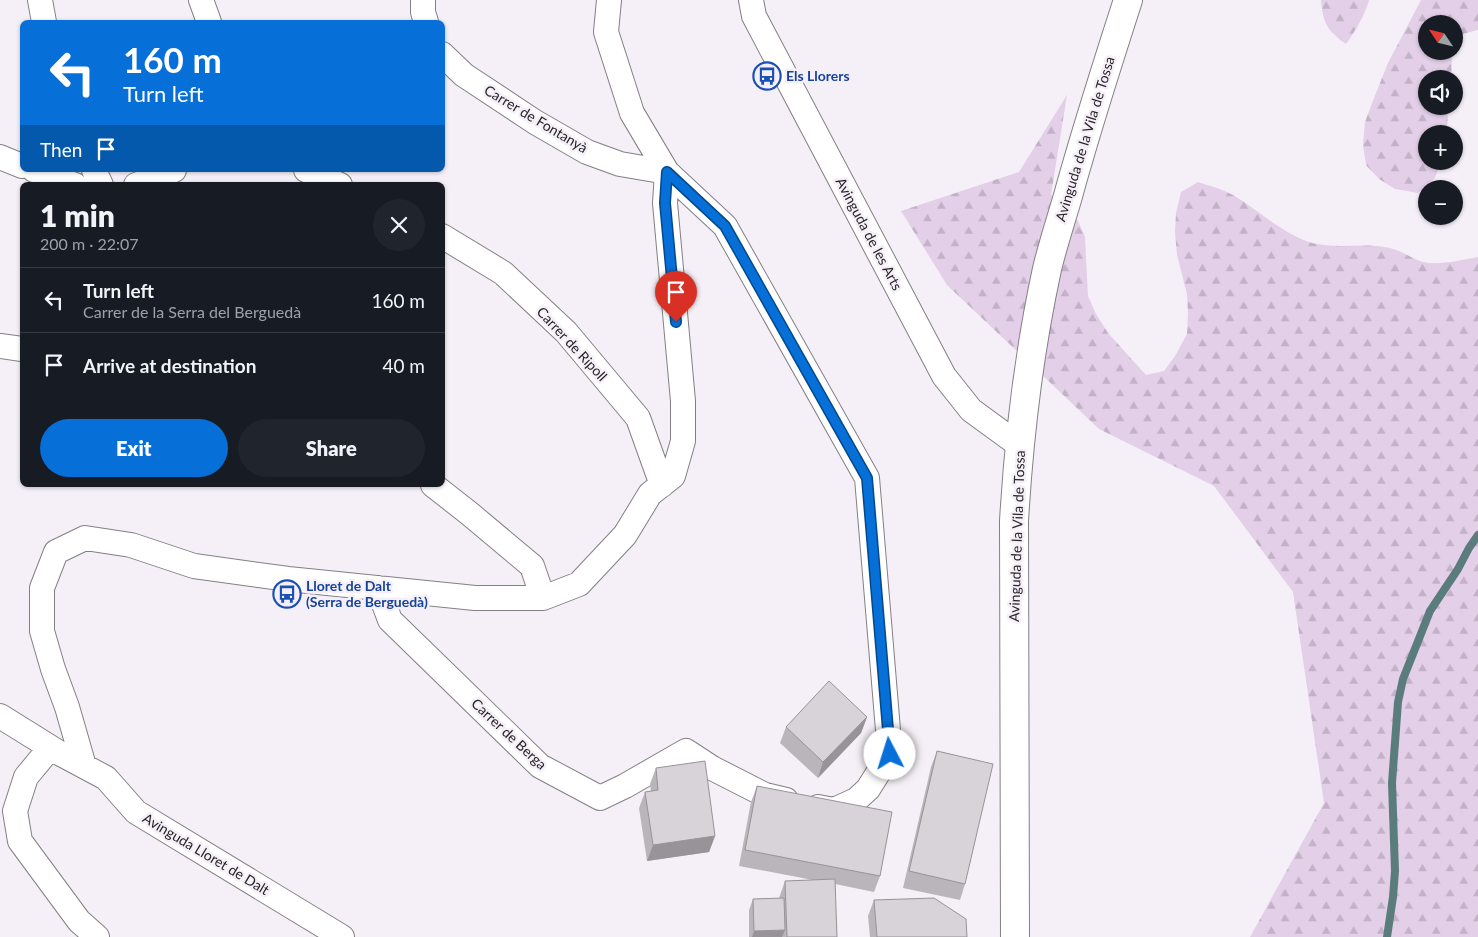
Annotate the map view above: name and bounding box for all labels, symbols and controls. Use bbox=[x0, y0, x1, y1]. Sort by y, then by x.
north arrow bbox=[1418, 15, 1462, 60]
map controls bbox=[1418, 15, 1463, 225]
text: 160 m bbox=[123, 38, 222, 80]
icon: left bbox=[40, 40, 105, 105]
street label: Avinguda de la Vila de Tossa bbox=[1051, 54, 1118, 223]
bus stop icon: Els Llorers bbox=[752, 61, 782, 91]
place label: Els Llorers bbox=[786, 67, 850, 84]
button: sound bbox=[1418, 70, 1463, 115]
text: Turn left bbox=[123, 80, 204, 107]
street label: Carrer de Fontanyà bbox=[482, 81, 591, 156]
button: + bbox=[1418, 125, 1463, 170]
icon: arrive bbox=[92, 135, 120, 163]
text: Then bbox=[40, 138, 82, 161]
street label: Avinguda de les Arts bbox=[833, 175, 906, 293]
button: − bbox=[1418, 180, 1463, 225]
text: 1 min bbox=[40, 197, 115, 233]
button: close bbox=[373, 199, 425, 251]
text: 200 m · 22:07 bbox=[40, 234, 139, 253]
pin bbox=[655, 271, 697, 322]
icon: arrive bbox=[662, 278, 690, 306]
text: Turn left bbox=[83, 279, 154, 302]
icon: left bbox=[40, 286, 68, 314]
text: 160 m bbox=[371, 289, 425, 312]
text: Carrer de la Serra del Berguedà bbox=[83, 302, 301, 321]
street label: Carrer de Ripoll bbox=[534, 303, 611, 384]
icon: arrive bbox=[40, 351, 68, 379]
text: Arrive at destination bbox=[83, 354, 256, 377]
text: 40 m bbox=[382, 354, 425, 377]
button: Exit bbox=[40, 419, 228, 477]
button: Share bbox=[238, 419, 425, 477]
street label: Avinguda de la Vila de Tossa bbox=[1005, 450, 1028, 622]
place label: Lloret de Dalt (Serra de Berguedà) bbox=[306, 577, 428, 610]
bus stop icon: Lloret de Dalt (Serra de Berguedà) bbox=[272, 579, 302, 609]
street label: Carrer de Berga bbox=[468, 695, 550, 773]
position arrow bbox=[863, 727, 915, 779]
street label: Avinguda Lloret de Dalt bbox=[140, 809, 273, 898]

